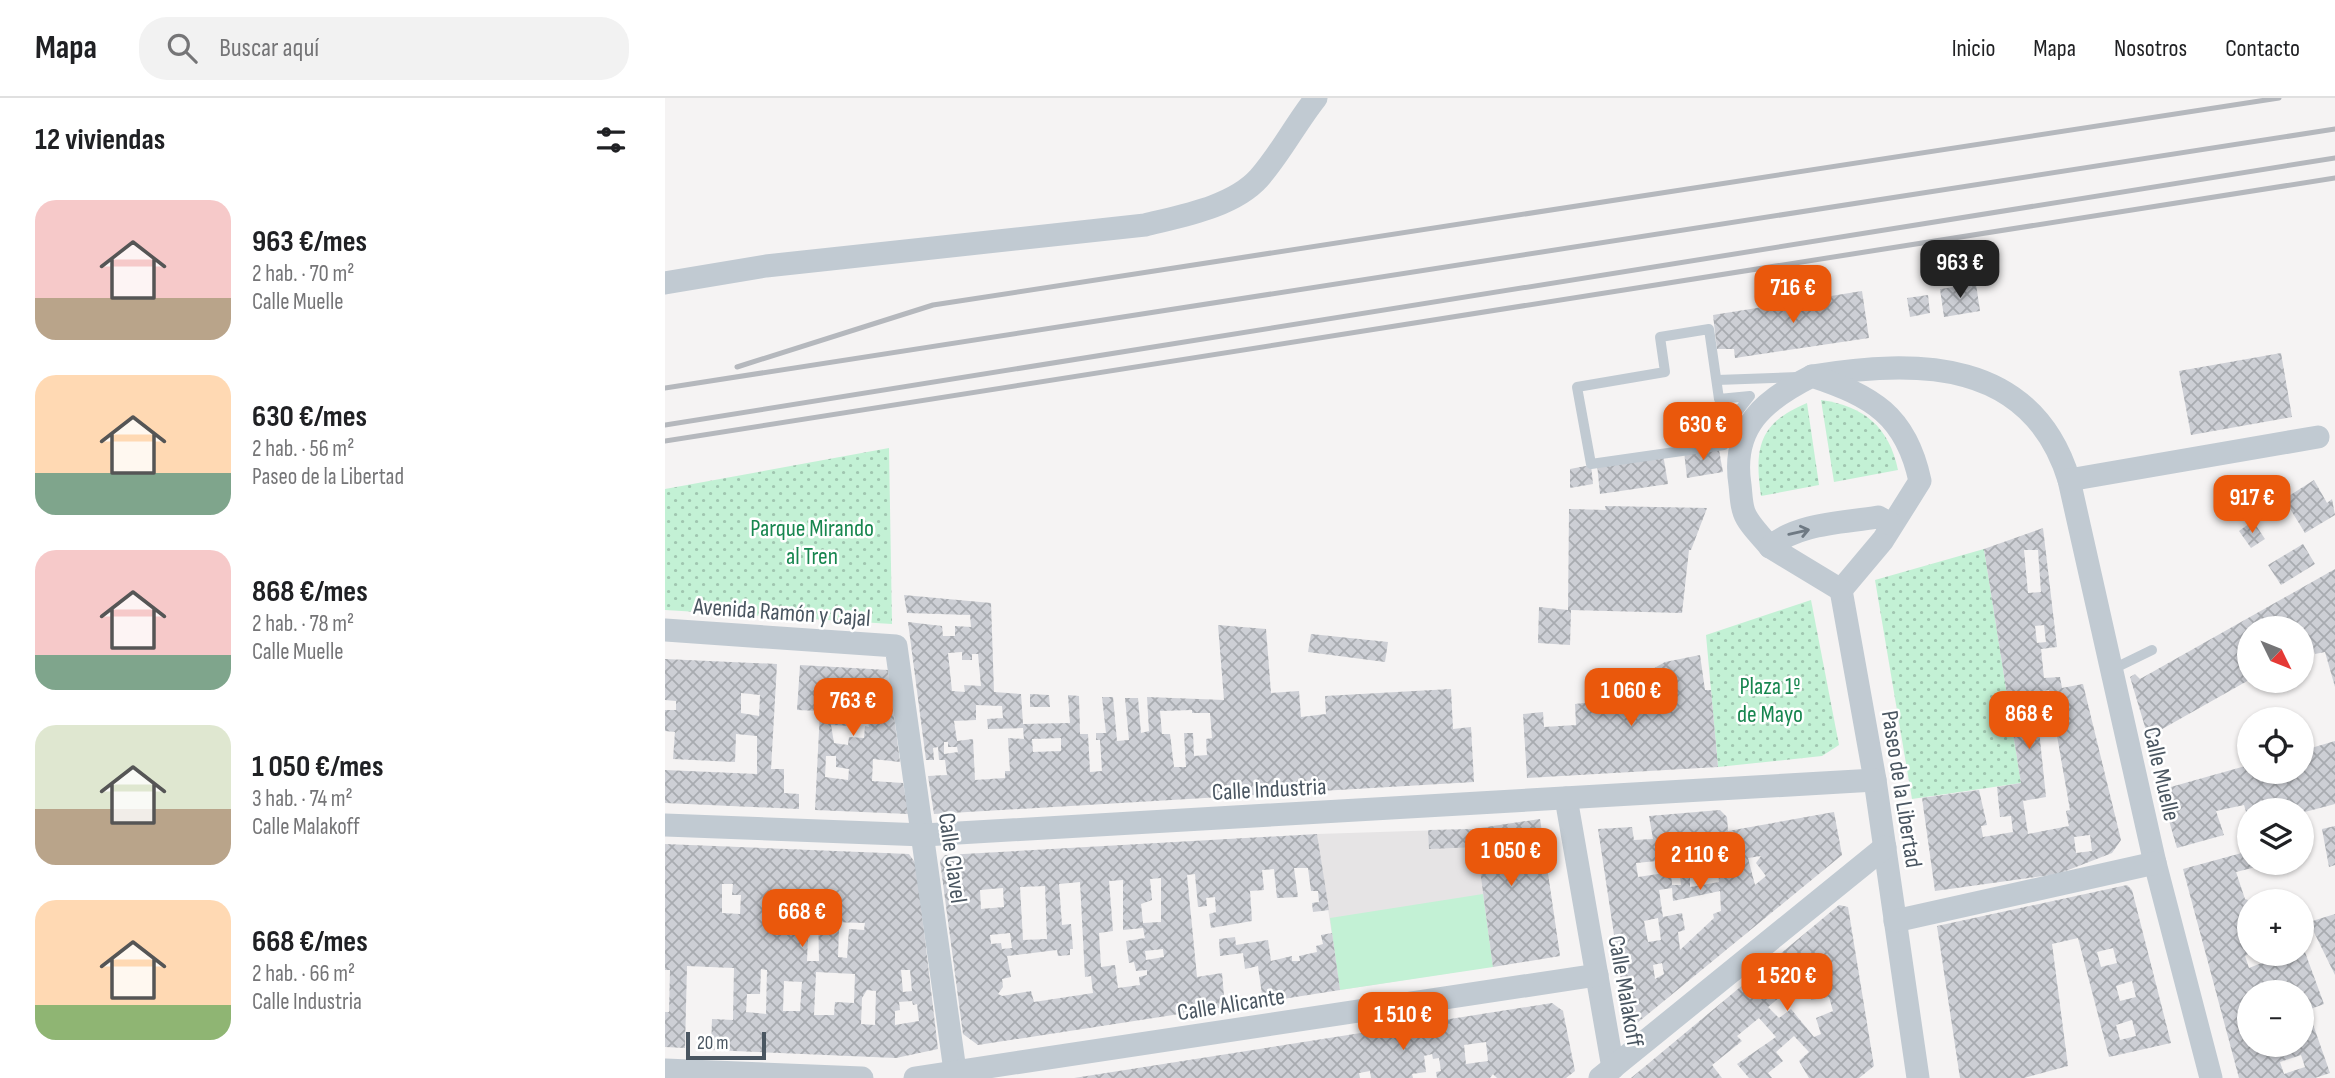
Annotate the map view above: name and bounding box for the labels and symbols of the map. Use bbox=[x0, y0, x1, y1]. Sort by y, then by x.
pin: 963 € bbox=[1911, 240, 2009, 300]
pin: 716 € bbox=[1744, 266, 1842, 325]
pin: 630 € bbox=[1654, 402, 1752, 462]
pin: 917 € bbox=[2203, 476, 2301, 535]
park label: Parque Mirando al Tren bbox=[750, 514, 874, 571]
one-way arrow bbox=[1787, 524, 1810, 538]
street label: Avenida Ramón y Cajal bbox=[691, 592, 872, 633]
north arrow bbox=[2237, 616, 2313, 693]
pin: 1 060 € bbox=[1566, 668, 1696, 728]
park label: Plaza 1º de Mayo bbox=[1737, 672, 1803, 729]
pin: 763 € bbox=[804, 678, 902, 738]
pin: 868 € bbox=[1980, 692, 2078, 751]
street label: Paseo de la Libertad bbox=[1875, 708, 1928, 870]
street label: Calle Muelle bbox=[2137, 724, 2186, 824]
street label: Calle Industria bbox=[1211, 772, 1327, 807]
street label: Calle Clavel bbox=[932, 811, 973, 905]
pin: 1 050 € bbox=[1446, 828, 1576, 888]
pin: 2 110 € bbox=[1635, 832, 1765, 892]
pin: 668 € bbox=[753, 890, 851, 949]
street label: Calle Malakoff bbox=[1601, 933, 1650, 1049]
pin: 1 520 € bbox=[1722, 954, 1852, 1013]
street label: Calle Alicante bbox=[1175, 982, 1287, 1027]
pin: 1 510 € bbox=[1338, 992, 1468, 1052]
scale bar bbox=[686, 1029, 767, 1061]

